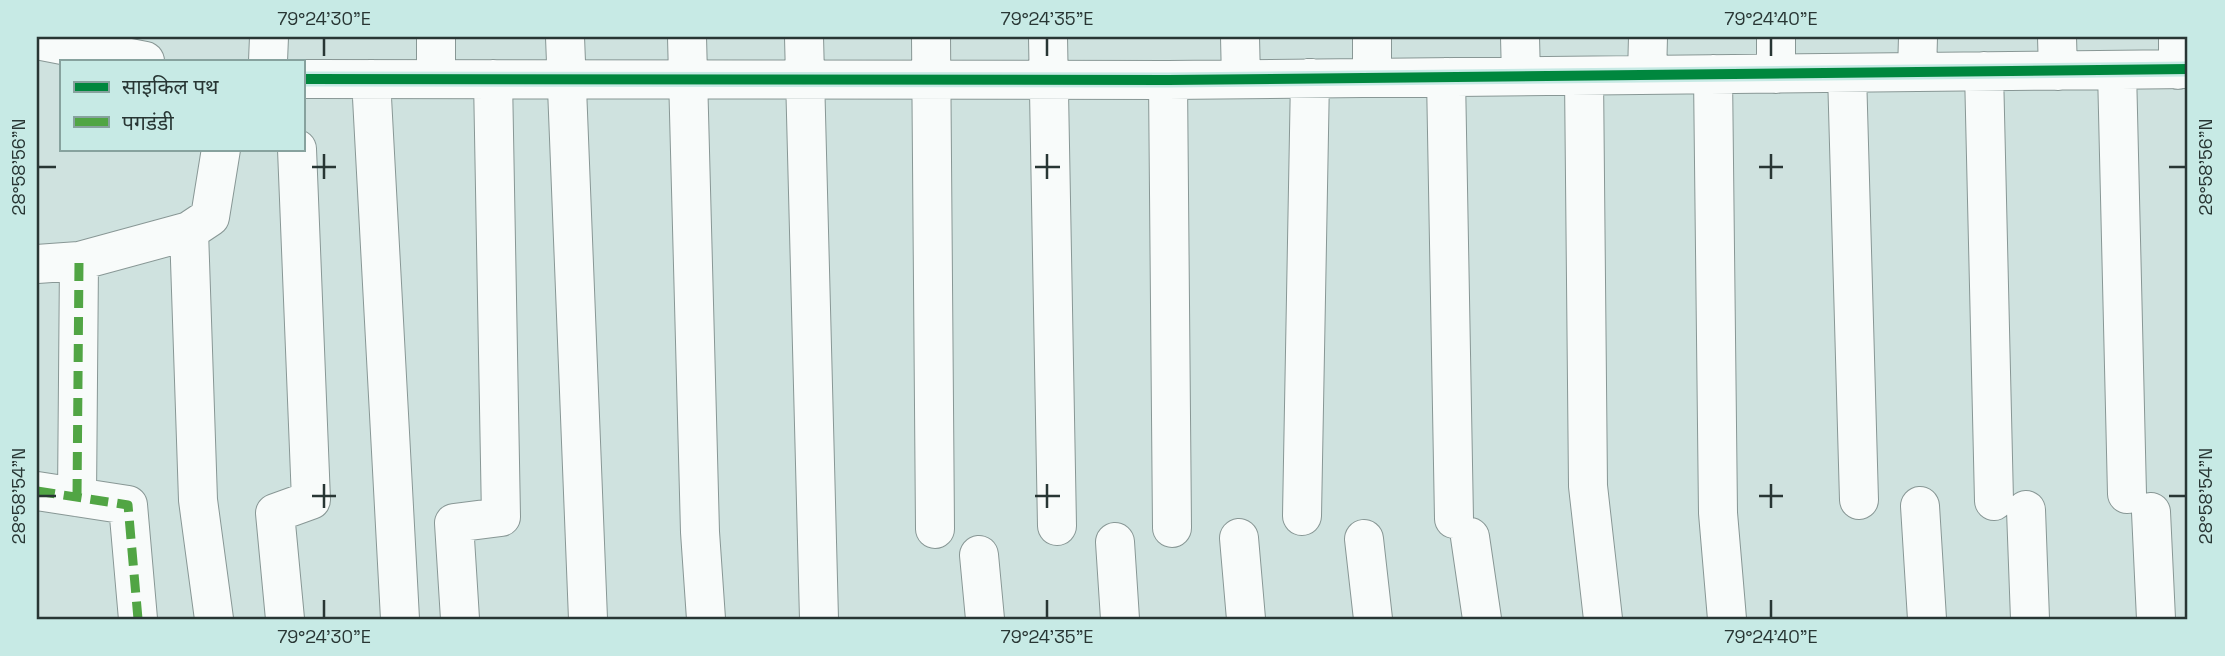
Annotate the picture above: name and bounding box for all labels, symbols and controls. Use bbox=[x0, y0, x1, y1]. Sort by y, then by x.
text: 79°24'30"E bbox=[277, 7, 371, 30]
text: 79°24'35"E bbox=[1001, 7, 1093, 30]
text: 79°24'40"E bbox=[1724, 7, 1818, 30]
legend bbox=[60, 60, 304, 150]
text: साइकिल पथ bbox=[122, 73, 219, 100]
text: पगडंडी bbox=[122, 109, 174, 136]
text: 28°58'56"N bbox=[7, 119, 30, 215]
text: 28°58'56"N bbox=[2194, 119, 2217, 215]
text: 28°58'54"N bbox=[7, 448, 30, 544]
text: 28°58'54"N bbox=[2194, 448, 2217, 544]
text: 79°24'30"E bbox=[277, 625, 371, 648]
text: 79°24'35"E bbox=[1001, 625, 1093, 648]
text: 79°24'40"E bbox=[1724, 625, 1818, 648]

